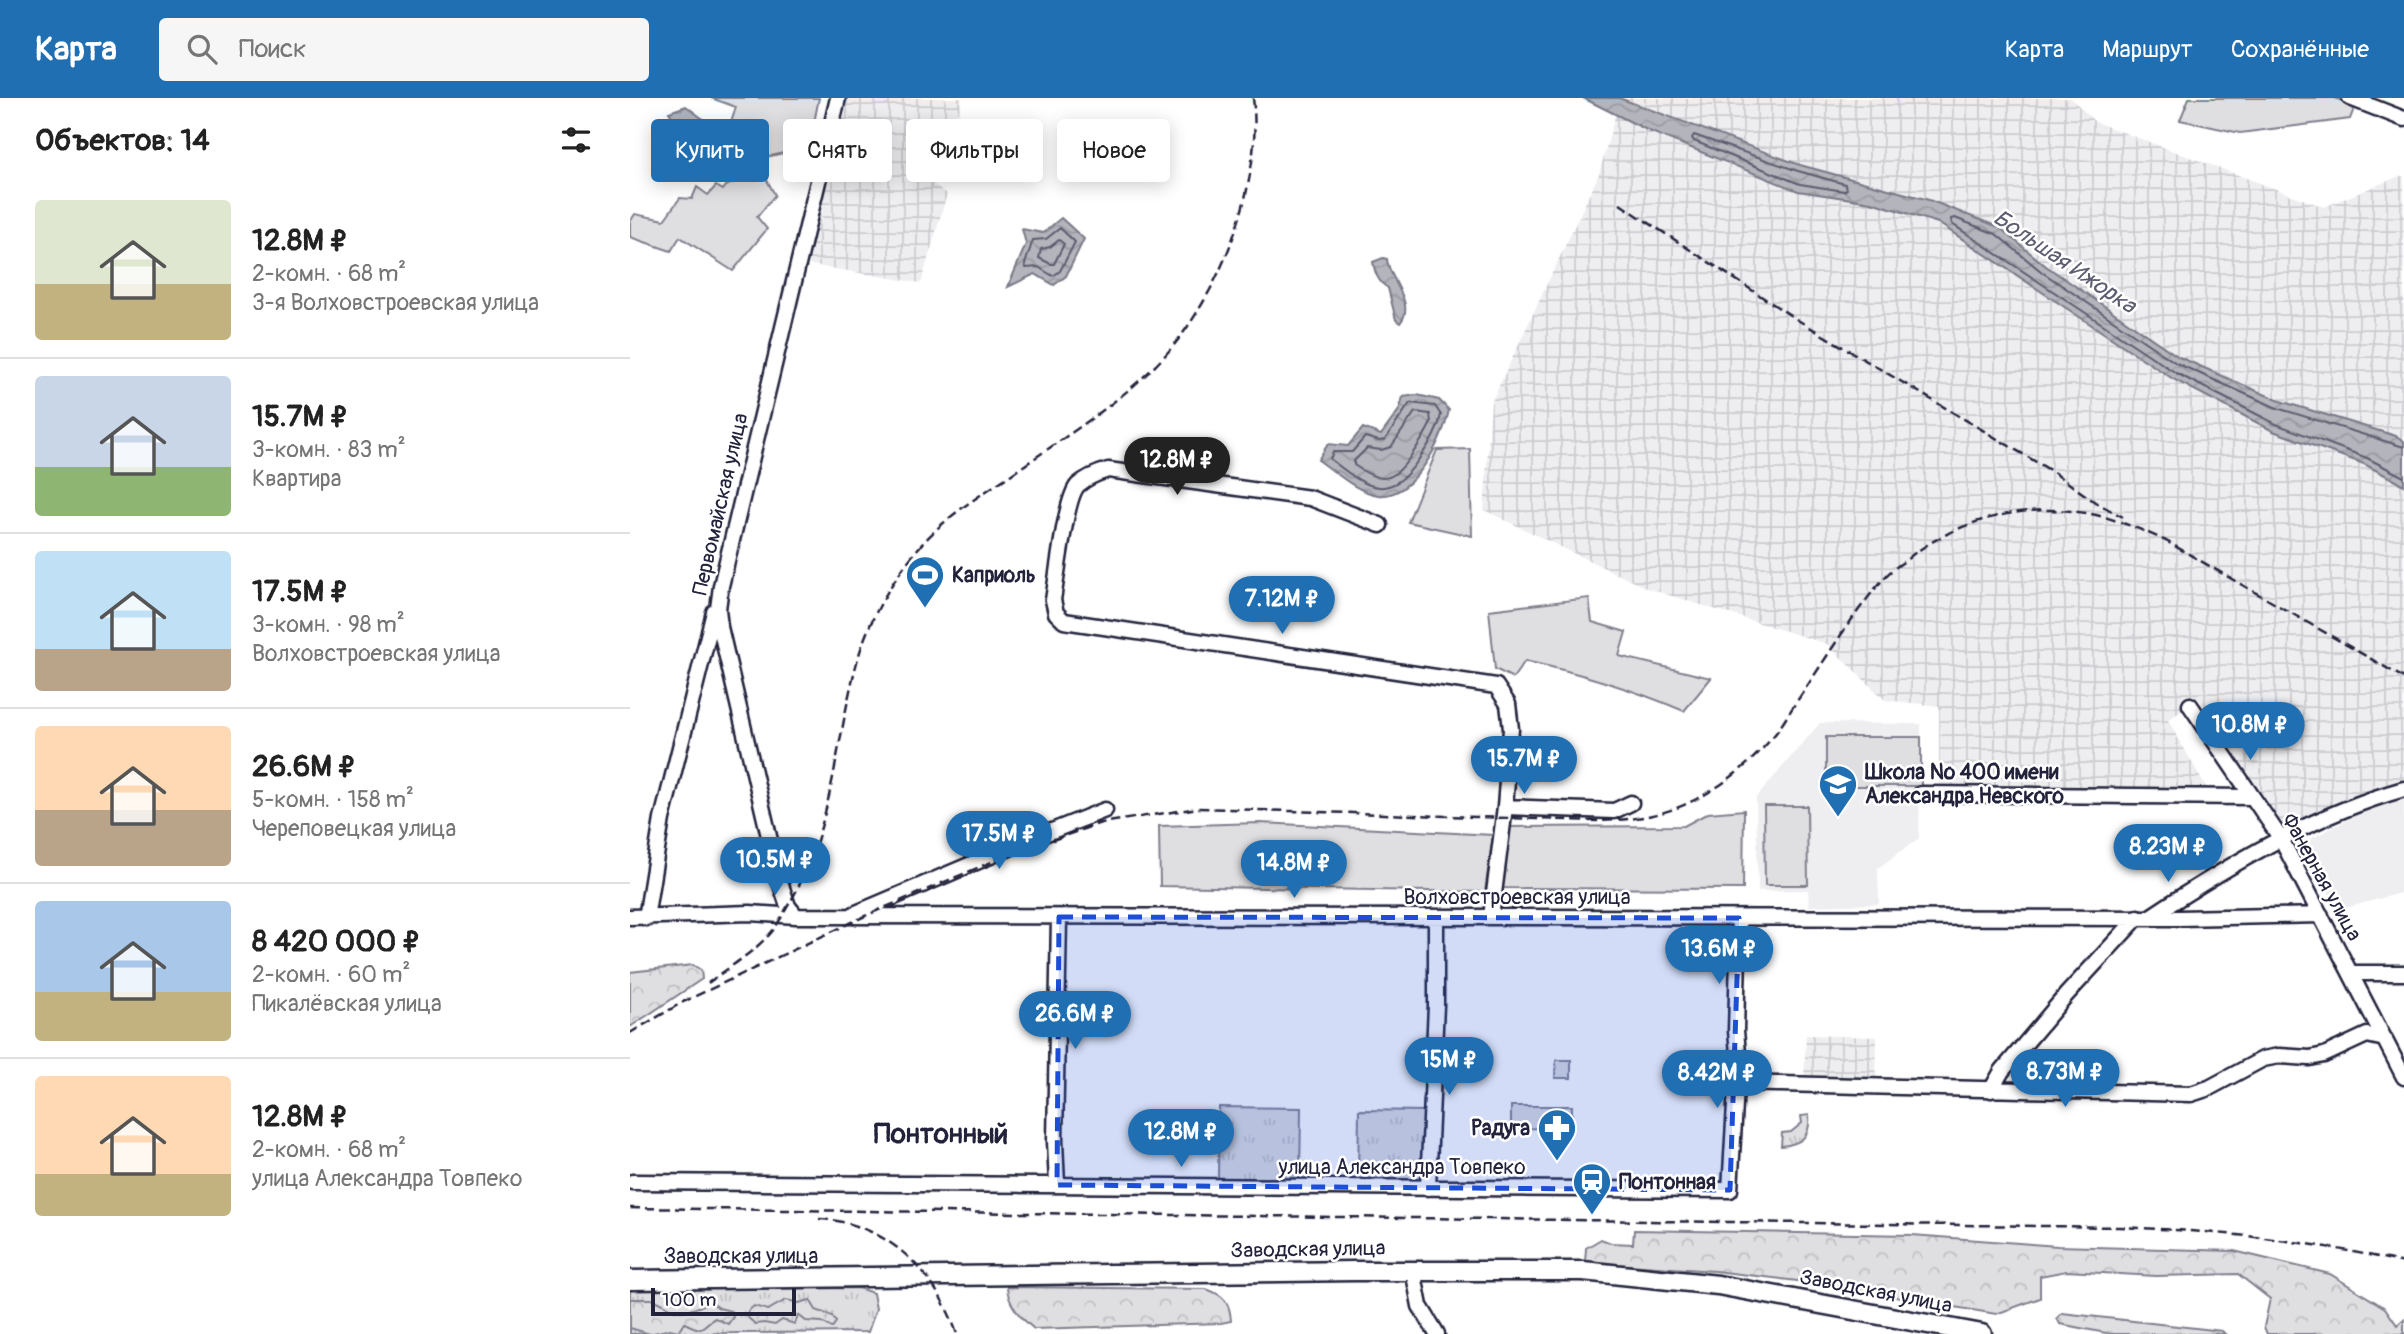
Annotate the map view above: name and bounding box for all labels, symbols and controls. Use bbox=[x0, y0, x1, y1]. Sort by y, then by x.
search box bbox=[159, 18, 649, 81]
text: Карта bbox=[35, 29, 117, 70]
icon: search bbox=[183, 30, 221, 68]
text: Поиск bbox=[239, 33, 307, 65]
text: Карта bbox=[2005, 35, 2064, 64]
text: Маршрут bbox=[2102, 35, 2193, 64]
text: Сохранённые bbox=[2231, 35, 2369, 64]
chip: Купить bbox=[651, 119, 769, 182]
chip: Снять bbox=[783, 119, 892, 182]
chip: Фильтры bbox=[906, 119, 1043, 182]
chip: Новое bbox=[1057, 119, 1170, 182]
icon: filters bbox=[557, 121, 595, 159]
text: Объектов: 14 bbox=[35, 122, 210, 159]
water label: Большая Ижорка bbox=[1988, 203, 2143, 321]
text: 12.8M ₽ bbox=[252, 222, 348, 259]
icon: home bbox=[91, 228, 175, 312]
text: 2-комн. · 68 m² bbox=[252, 259, 406, 288]
text: 3-я Волховстроевская улица bbox=[252, 288, 539, 317]
text: 15.7M ₽ bbox=[252, 398, 349, 435]
icon: home bbox=[91, 404, 175, 488]
street label: Первомайская улица bbox=[686, 410, 755, 598]
text: 3-комн. · 83 m² bbox=[252, 435, 406, 464]
pin: 12.8M ₽ bbox=[1112, 438, 1242, 497]
text: 12.8M ₽ bbox=[1140, 445, 1214, 474]
text: Квартира bbox=[252, 464, 341, 493]
sports icon: Каприоль bbox=[904, 554, 946, 609]
place label: Каприоль bbox=[952, 562, 1036, 589]
text: 17.5M ₽ bbox=[252, 573, 349, 610]
pin: 7.12M ₽ bbox=[1217, 576, 1347, 636]
icon: home bbox=[91, 579, 175, 663]
text: 7.12M ₽ bbox=[1245, 584, 1319, 613]
text: 3-комн. · 98 m² bbox=[252, 610, 405, 639]
text: Волховстроевская улица bbox=[252, 639, 501, 668]
pin: 10.8M ₽ bbox=[2185, 702, 2315, 762]
text: 10.8M ₽ bbox=[2212, 710, 2288, 739]
pin: 15.7M ₽ bbox=[1459, 736, 1589, 796]
text: 15.7M ₽ bbox=[1487, 744, 1561, 773]
text: 26.6M ₽ bbox=[252, 748, 356, 785]
icon: home bbox=[91, 754, 175, 838]
place label: Школа № 400 имени Александра Невского bbox=[1864, 759, 2065, 810]
school or university icon: Школа № 400 имени Александра Невского bbox=[1817, 763, 1859, 818]
text: 5-комн. · 158 m² bbox=[252, 785, 414, 814]
street label: Фанерная улица bbox=[2275, 809, 2368, 946]
pin: 17.5M ₽ bbox=[934, 812, 1064, 871]
text: Череповецкая улица bbox=[252, 814, 456, 843]
text: 17.5M ₽ bbox=[962, 819, 1036, 848]
pin: 8.23M ₽ bbox=[2103, 824, 2233, 884]
text: 8.23M ₽ bbox=[2130, 832, 2206, 861]
pin: 10.5M ₽ bbox=[710, 838, 840, 897]
pin: 14.8M ₽ bbox=[1229, 840, 1359, 900]
text: 10.5M ₽ bbox=[736, 845, 814, 874]
text: 14.8M ₽ bbox=[1257, 848, 1331, 877]
street label: Волховстроевская улица bbox=[1404, 884, 1630, 911]
text: 8 420 000 ₽ bbox=[252, 923, 421, 960]
pin: 13.6M ₽ bbox=[1654, 926, 1784, 986]
icon: home bbox=[91, 929, 175, 1013]
text: 13.6M ₽ bbox=[1681, 934, 1757, 963]
text: 2-комн. · 60 m² bbox=[252, 960, 410, 989]
text: Пикалёвская улица bbox=[252, 989, 442, 1018]
pin: 26.6M ₽ bbox=[1010, 992, 1140, 1051]
text: 26.6M ₽ bbox=[1035, 999, 1115, 1028]
pin: 15M ₽ bbox=[1400, 1038, 1498, 1097]
text: 15M ₽ bbox=[1421, 1045, 1477, 1074]
pin: 8.73M ₽ bbox=[2000, 1049, 2130, 1109]
pin: 8.42M ₽ bbox=[1652, 1051, 1782, 1110]
text: 8.73M ₽ bbox=[2027, 1057, 2103, 1086]
text: 8.42M ₽ bbox=[1678, 1058, 1756, 1087]
text: 12.8M ₽ bbox=[252, 1098, 348, 1135]
icon: home bbox=[91, 1104, 175, 1188]
pharmacy icon: Радуга bbox=[1536, 1107, 1578, 1162]
pin: 12.8M ₽ bbox=[1116, 1110, 1246, 1169]
place label: Радуга bbox=[1471, 1115, 1530, 1142]
district label: Понтонный bbox=[874, 1117, 1008, 1152]
text: 12.8M ₽ bbox=[1144, 1117, 1218, 1146]
text: 2-комн. · 68 m² bbox=[252, 1135, 406, 1164]
street label: улица Александра Товпеко bbox=[1278, 1154, 1525, 1181]
station icon: Понтонная bbox=[1571, 1161, 1613, 1216]
text: улица Александра Товпеко bbox=[252, 1164, 522, 1193]
place label: Понтонная bbox=[1619, 1169, 1716, 1196]
street label: Заводская улица bbox=[1231, 1235, 1386, 1264]
street label: Заводская улица bbox=[664, 1243, 818, 1270]
street label: Заводская улица bbox=[1797, 1263, 1954, 1319]
scale bar bbox=[651, 1285, 796, 1317]
text: 100 m bbox=[662, 1288, 716, 1312]

